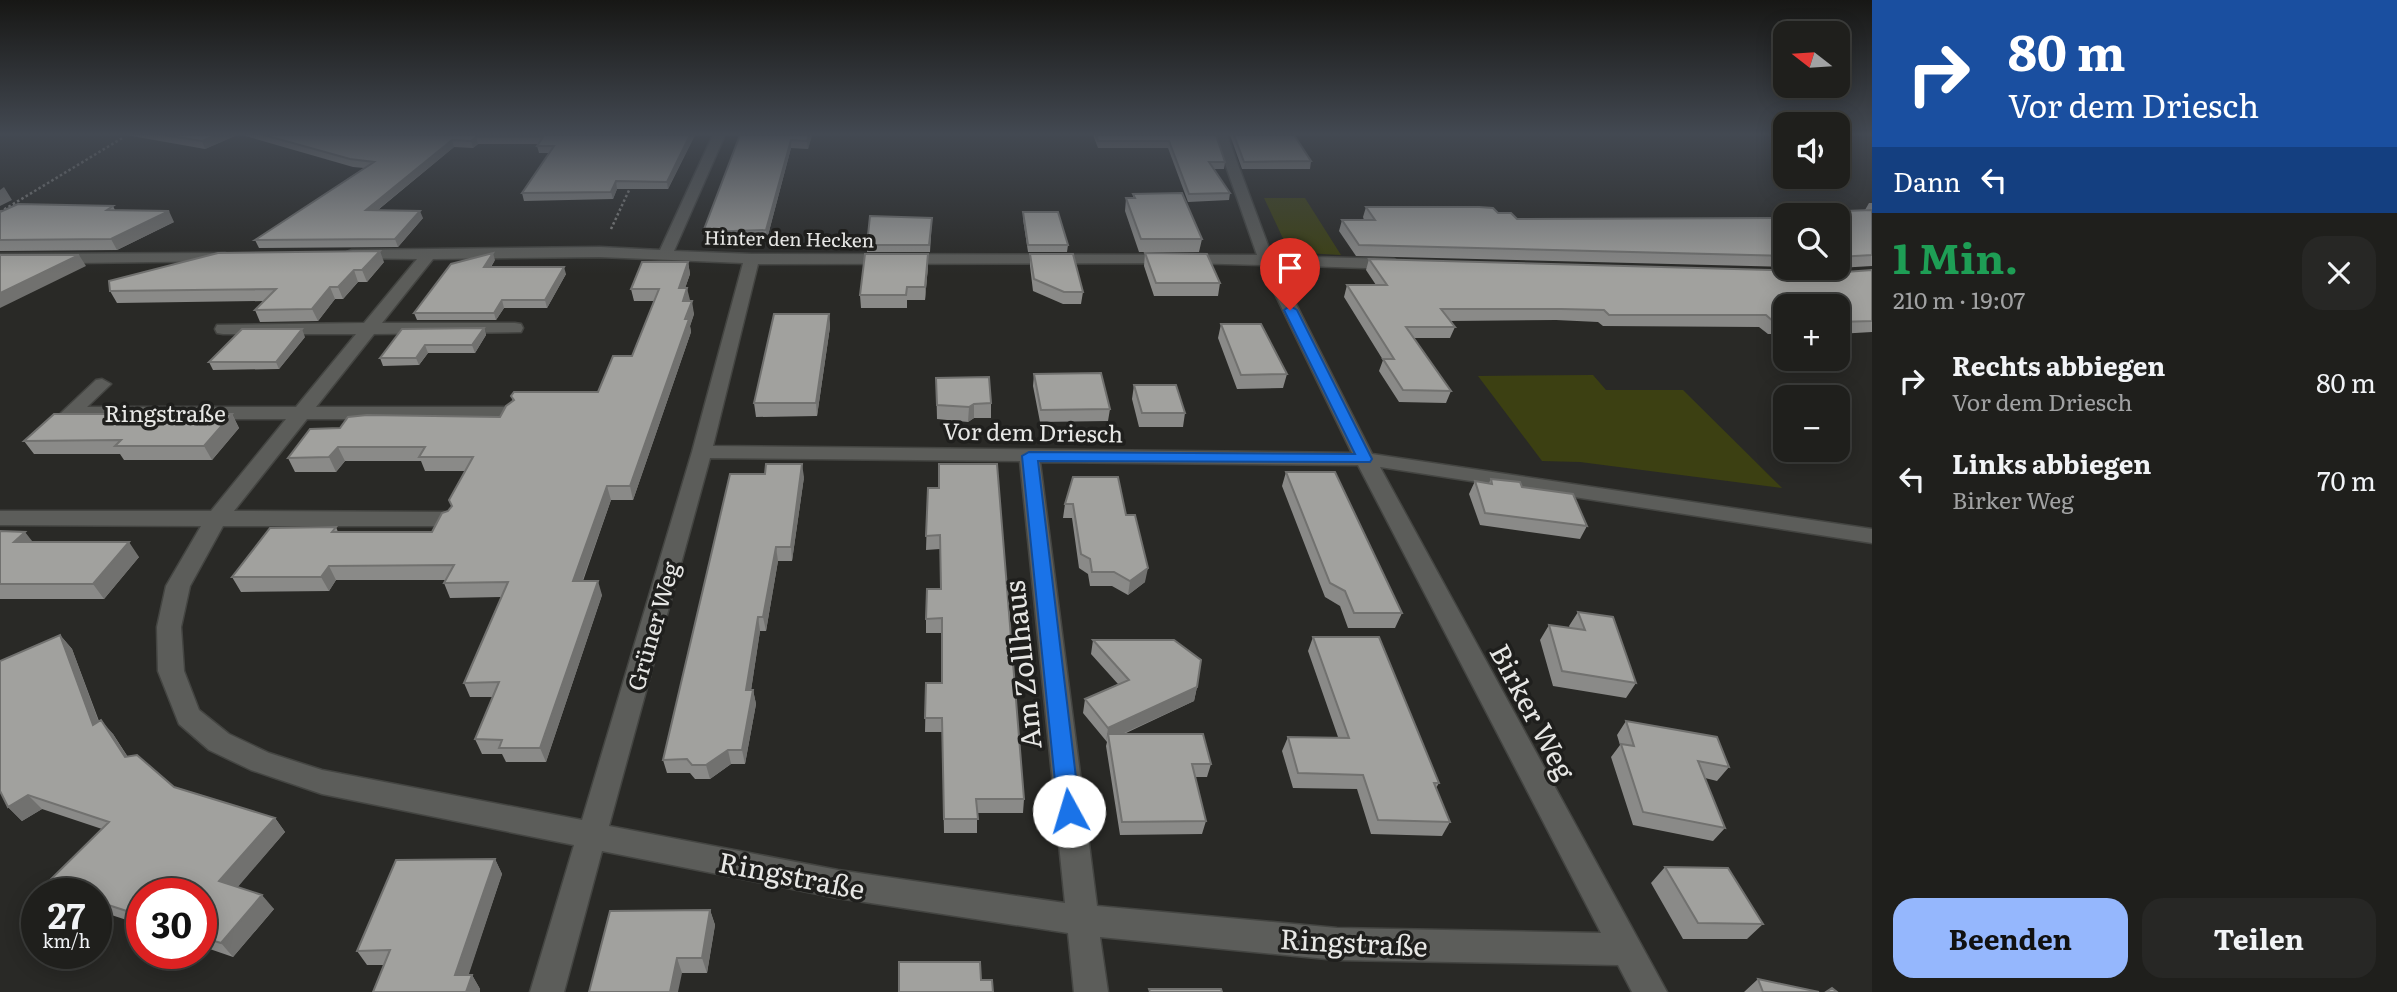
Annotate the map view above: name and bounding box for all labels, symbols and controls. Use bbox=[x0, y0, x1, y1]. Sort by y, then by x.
text: 80 m bbox=[2008, 13, 2126, 86]
north arrow bbox=[1773, 21, 1850, 98]
map controls bbox=[1773, 21, 1850, 462]
icon: right bbox=[1893, 28, 1984, 119]
text: Vor dem Driesch bbox=[2008, 80, 2259, 128]
button: sound bbox=[1773, 112, 1850, 189]
text: Dann bbox=[1893, 161, 1961, 200]
icon: left bbox=[1975, 161, 2013, 199]
button: search bbox=[1773, 203, 1850, 280]
street label: Hinter den Hecken bbox=[704, 223, 874, 253]
text: 1 Min. bbox=[1893, 225, 2018, 287]
button: close bbox=[2302, 236, 2376, 310]
pin bbox=[1260, 238, 1320, 310]
icon: arrive bbox=[1271, 249, 1309, 287]
text: 210 m · 19:07 bbox=[1893, 282, 2025, 316]
button: + bbox=[1773, 294, 1850, 371]
text: Rechts abbiegen bbox=[1952, 345, 2165, 384]
icon: right bbox=[1893, 362, 1931, 400]
text: 80 m bbox=[2316, 362, 2376, 401]
text: Vor dem Driesch bbox=[1952, 384, 2133, 418]
button: − bbox=[1773, 385, 1850, 462]
street label: Ringstraße bbox=[104, 395, 226, 429]
street label: Vor dem Driesch bbox=[942, 412, 1124, 450]
text: Links abbiegen bbox=[1952, 443, 2151, 482]
icon: left bbox=[1893, 460, 1931, 498]
text: 70 m bbox=[2317, 460, 2376, 499]
text: Birker Weg bbox=[1952, 482, 2074, 516]
street label: Grüner Weg bbox=[617, 557, 687, 695]
street label: Am Zollhaus bbox=[991, 579, 1051, 751]
street label: Birker Weg bbox=[1481, 636, 1588, 787]
position arrow bbox=[1032, 774, 1106, 848]
street label: Ringstraße bbox=[715, 839, 869, 909]
speed limit sign: 30 bbox=[126, 878, 217, 969]
text: 27 bbox=[48, 888, 85, 940]
button: Beenden bbox=[1893, 898, 2128, 978]
button: Teilen bbox=[2142, 898, 2376, 978]
street label: Ringstraße bbox=[1279, 916, 1429, 966]
text: km/h bbox=[43, 927, 90, 954]

